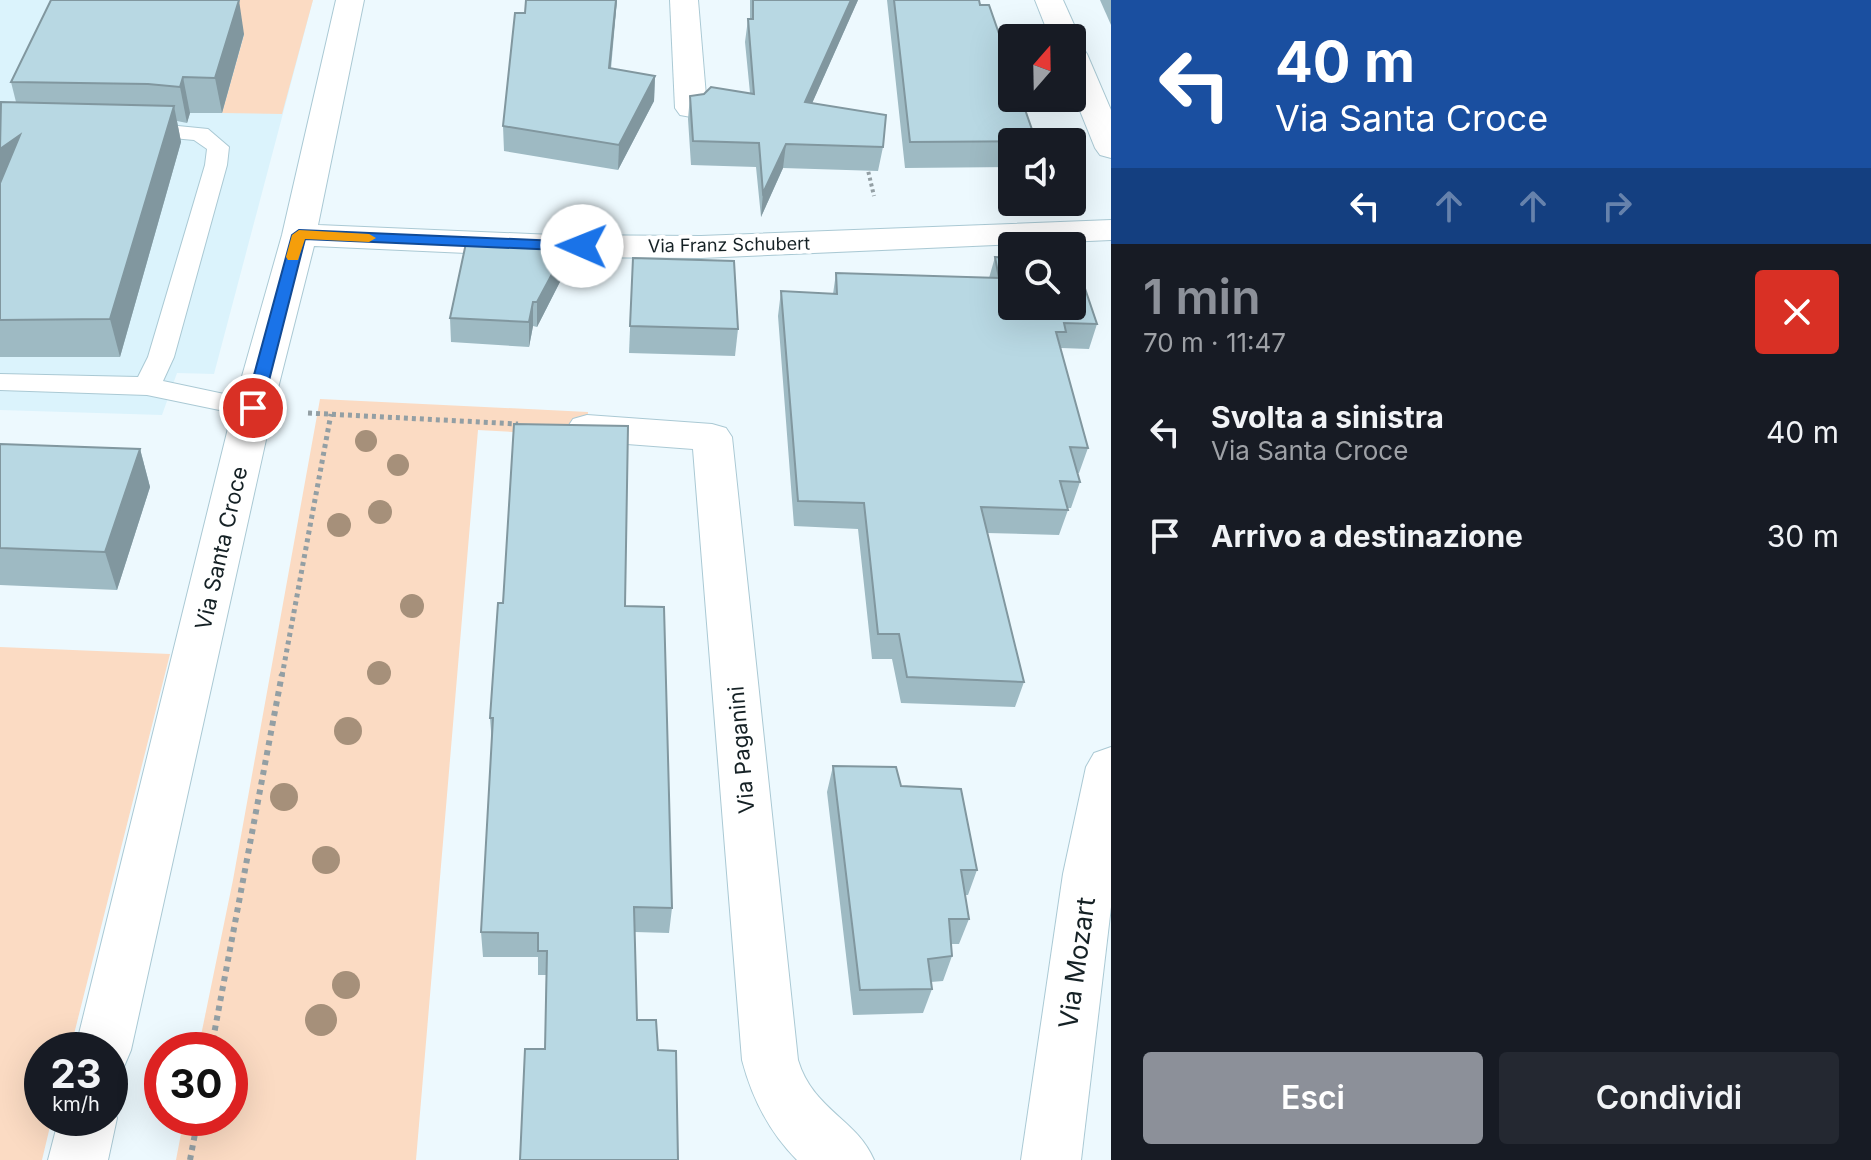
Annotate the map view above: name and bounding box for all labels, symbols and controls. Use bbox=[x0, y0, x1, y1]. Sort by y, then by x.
north arrow bbox=[998, 24, 1086, 112]
map controls bbox=[998, 24, 1086, 320]
text: 40 m bbox=[1275, 28, 1415, 96]
icon: left bbox=[1143, 32, 1247, 136]
text: Via Santa Croce bbox=[1275, 96, 1548, 140]
button: sound bbox=[998, 128, 1086, 216]
icon: left bbox=[1343, 184, 1387, 228]
icon: ahead bbox=[1427, 184, 1471, 228]
icon: ahead bbox=[1511, 184, 1555, 228]
icon: right bbox=[1595, 184, 1639, 228]
position arrow bbox=[540, 204, 624, 288]
button: search bbox=[998, 232, 1086, 320]
street label: Via Franz Schubert bbox=[648, 233, 810, 256]
text: 1 min bbox=[1143, 267, 1261, 326]
button: close bbox=[1755, 270, 1839, 354]
text: 70 m · 11:47 bbox=[1143, 327, 1286, 358]
pin bbox=[219, 374, 287, 442]
icon: arrive bbox=[231, 386, 275, 430]
text: Svolta a sinistra bbox=[1211, 399, 1444, 435]
icon: left bbox=[1143, 410, 1187, 454]
text: 40 m bbox=[1766, 414, 1839, 450]
text: Via Santa Croce bbox=[1211, 435, 1408, 466]
street label: Via Santa Croce bbox=[190, 464, 252, 632]
icon: arrive bbox=[1143, 514, 1187, 558]
text: Arrivo a destinazione bbox=[1211, 518, 1523, 554]
text: 30 m bbox=[1767, 518, 1839, 554]
street label: Via Paganini bbox=[722, 685, 760, 815]
street label: Via Mozart bbox=[1052, 895, 1101, 1031]
speed limit sign: 30 bbox=[144, 1032, 248, 1136]
text: 23 bbox=[50, 1049, 102, 1098]
button: Esci bbox=[1143, 1052, 1483, 1144]
button: Condividi bbox=[1499, 1052, 1839, 1144]
text: km/h bbox=[52, 1092, 100, 1116]

